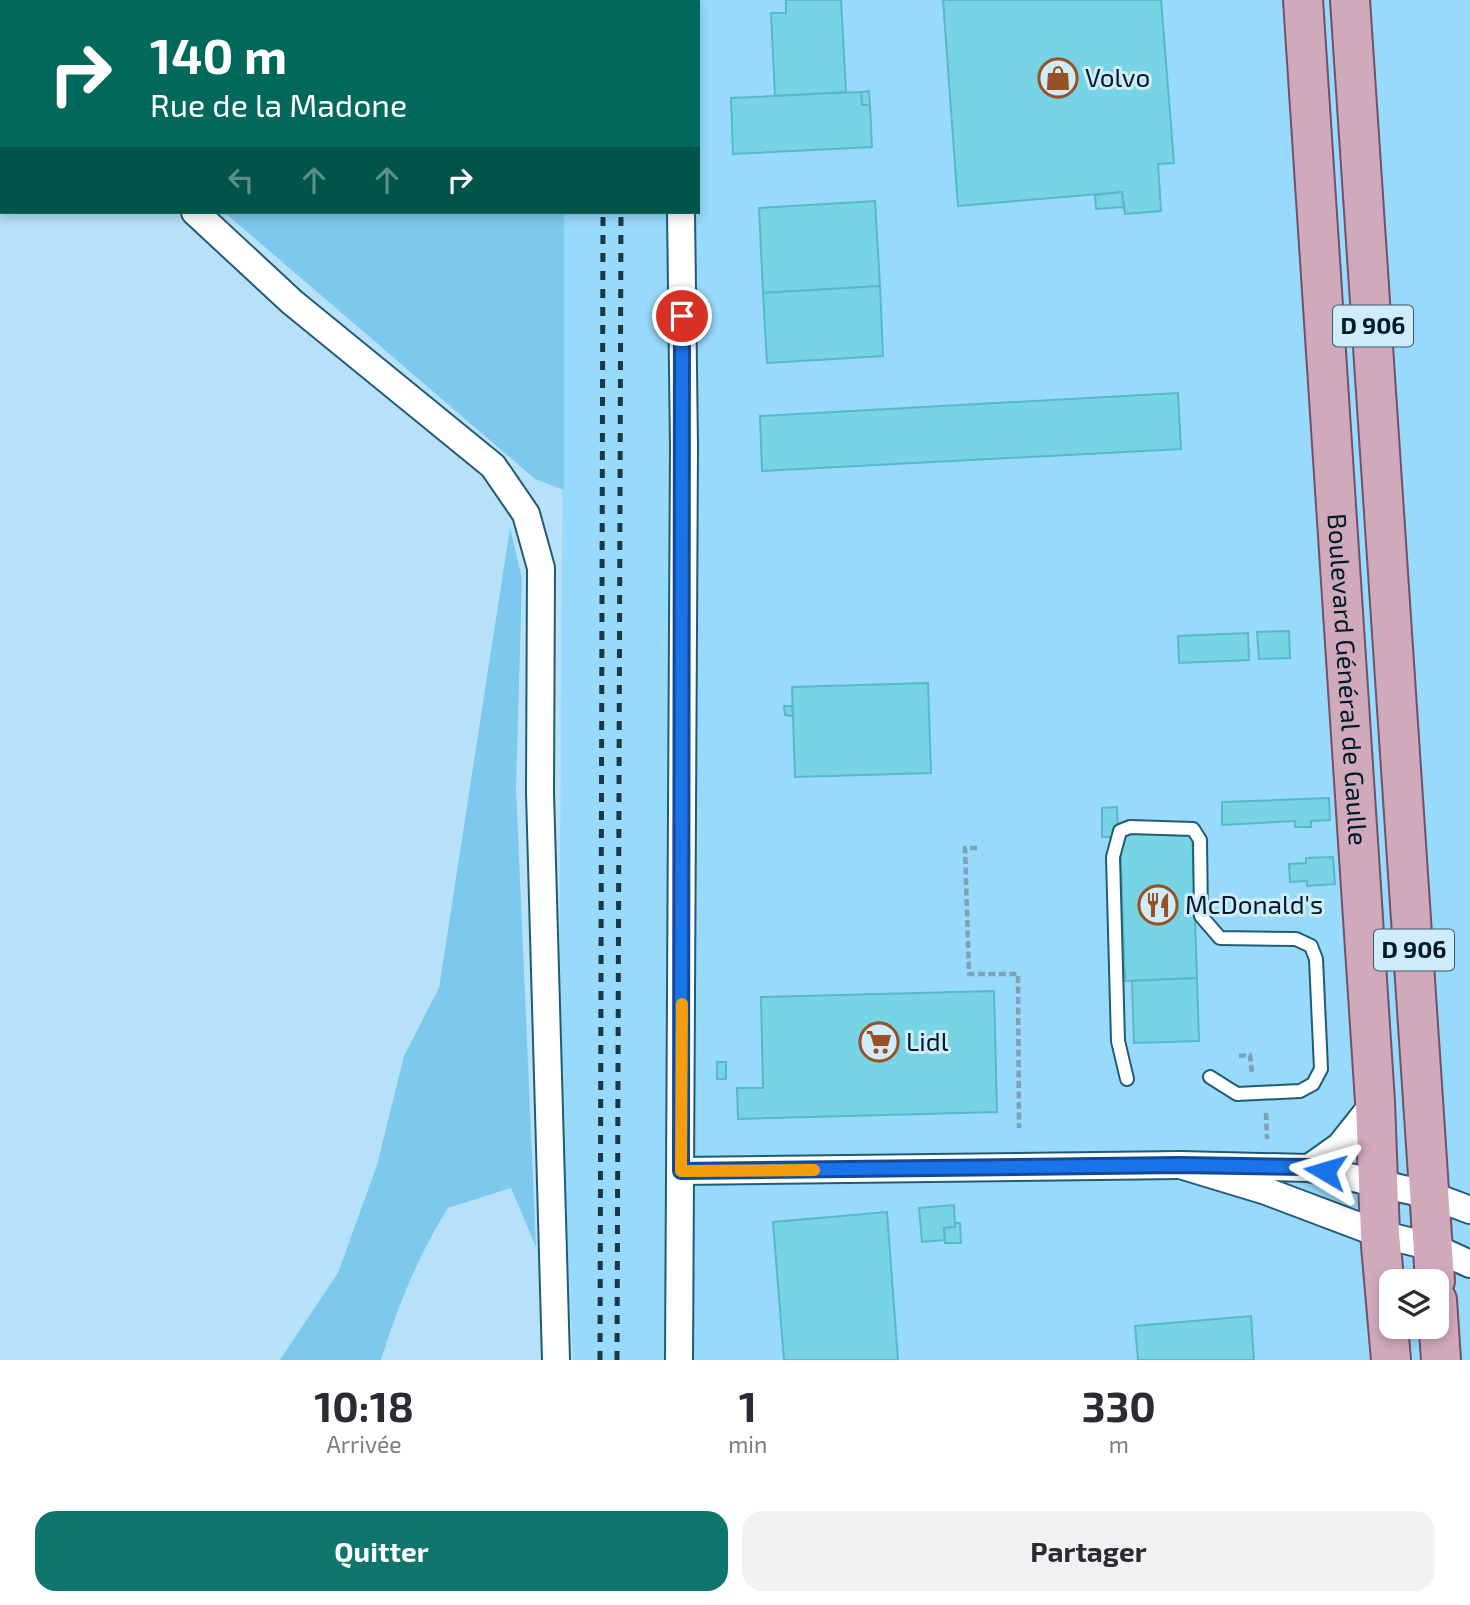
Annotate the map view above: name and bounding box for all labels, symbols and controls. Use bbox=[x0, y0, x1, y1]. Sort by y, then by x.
text: 140 m bbox=[150, 25, 287, 84]
icon: right bbox=[35, 28, 126, 119]
shop icon: Volvo bbox=[1037, 57, 1079, 99]
place label: Volvo bbox=[1085, 61, 1150, 92]
text: Rue de la Madone bbox=[150, 85, 407, 123]
icon: left bbox=[222, 161, 260, 199]
icon: ahead bbox=[295, 161, 333, 199]
icon: ahead bbox=[368, 161, 406, 199]
icon: right bbox=[441, 161, 479, 199]
pin bbox=[652, 286, 712, 346]
icon: arrive bbox=[663, 297, 701, 335]
road number: D 906 bbox=[1333, 306, 1413, 346]
street label: Boulevard Général de Gaulle bbox=[1323, 512, 1375, 846]
restaurant icon: McDonald's bbox=[1137, 884, 1179, 926]
place label: McDonald's bbox=[1185, 888, 1323, 919]
road number: D 906 bbox=[1374, 930, 1454, 970]
supermarket icon: Lidl bbox=[858, 1021, 900, 1063]
place label: Lidl bbox=[906, 1025, 949, 1056]
position arrow bbox=[1288, 1134, 1362, 1208]
map controls bbox=[1379, 1269, 1449, 1339]
button: layers bbox=[1379, 1269, 1449, 1339]
text: 10:18 bbox=[314, 1380, 414, 1430]
text: 1 bbox=[739, 1380, 757, 1430]
text: 330 bbox=[1082, 1380, 1156, 1430]
text: Arrivée bbox=[326, 1430, 402, 1458]
text: min bbox=[728, 1430, 767, 1458]
text: m bbox=[1109, 1430, 1129, 1458]
button: Quitter bbox=[35, 1511, 728, 1591]
button: Partager bbox=[742, 1511, 1435, 1591]

